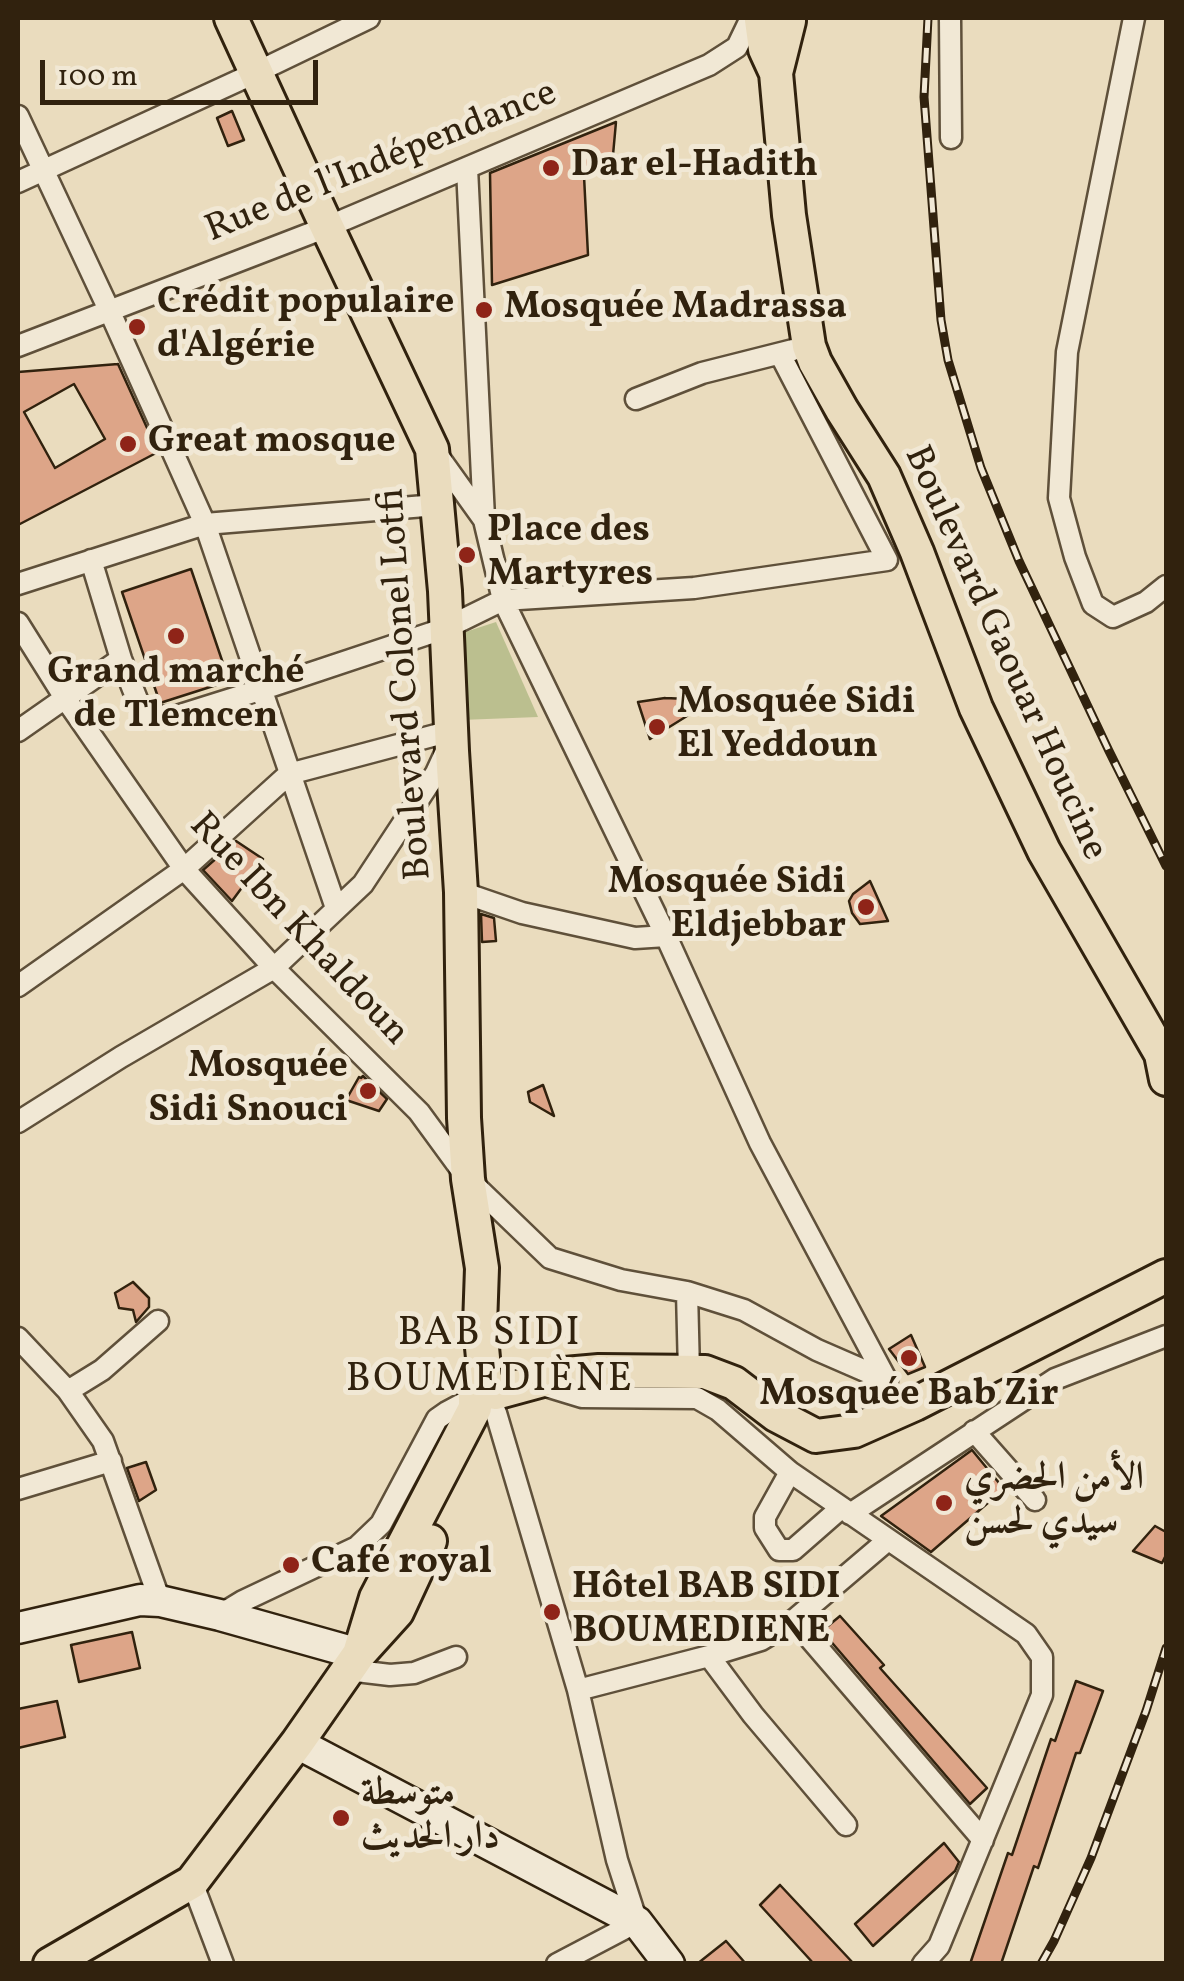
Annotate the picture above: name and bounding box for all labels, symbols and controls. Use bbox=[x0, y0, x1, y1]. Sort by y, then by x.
scale bar bbox=[45, 40, 322, 102]
text: 100 m bbox=[57, 56, 138, 98]
street label: Rue de l'Indépendance bbox=[200, 73, 564, 255]
place label: Dar el-Hadith bbox=[571, 145, 818, 191]
marker: Dar el-Hadith bbox=[540, 157, 562, 179]
place label: Crédit populaire d'Algérie bbox=[157, 282, 454, 372]
place label: Mosquée Madrassa bbox=[504, 287, 847, 333]
marker: Mosquée Madrassa bbox=[473, 299, 495, 321]
marker: Crédit populaire d'Algérie bbox=[126, 316, 148, 338]
place label: Great mosque bbox=[148, 421, 396, 467]
marker: Great mosque bbox=[117, 433, 139, 455]
street label: Boulevard Gaouar Houcine bbox=[891, 440, 1115, 868]
street label: Boulevard Colonel Lotfi bbox=[372, 486, 444, 882]
place label: Place des Martyres bbox=[487, 510, 653, 600]
marker: Place des Martyres bbox=[456, 544, 478, 566]
marker: Grand marché de Tlemcen bbox=[165, 625, 187, 647]
place label: Grand marché de Tlemcen bbox=[47, 652, 305, 742]
place label: Mosquée Sidi El Yeddoun bbox=[677, 682, 915, 772]
marker: Mosquée Sidi El Yeddoun bbox=[646, 716, 668, 738]
street label: Rue Ibn Khaldoun bbox=[177, 805, 417, 1057]
place label: Mosquée Sidi Eldjebbar bbox=[608, 862, 846, 952]
marker: Mosquée Sidi Eldjebbar bbox=[855, 896, 877, 918]
place label: Mosquée Sidi Snouci bbox=[148, 1046, 348, 1136]
marker: Mosquée Sidi Snouci bbox=[357, 1080, 379, 1102]
district label: BAB SIDI BOUMEDIÈNE bbox=[346, 1313, 634, 1407]
marker: Mosquée Bab Zir bbox=[898, 1347, 920, 1369]
place label: Mosquée Bab Zir bbox=[760, 1374, 1058, 1420]
place label: الأمن الحضري سيدي لحسن bbox=[964, 1458, 1144, 1548]
marker: الأمن الحضري سيدي لحسن bbox=[933, 1492, 955, 1514]
place label: Café royal bbox=[311, 1542, 492, 1588]
marker: Café royal bbox=[280, 1554, 302, 1576]
place label: Hôtel BAB SIDI BOUMEDIENE bbox=[572, 1567, 841, 1656]
marker: Hôtel BAB SIDI BOUMEDIENE bbox=[541, 1601, 563, 1623]
place label: متوسطة دار الحديث bbox=[361, 1773, 500, 1862]
marker: متوسطة دار الحديث bbox=[330, 1807, 352, 1829]

